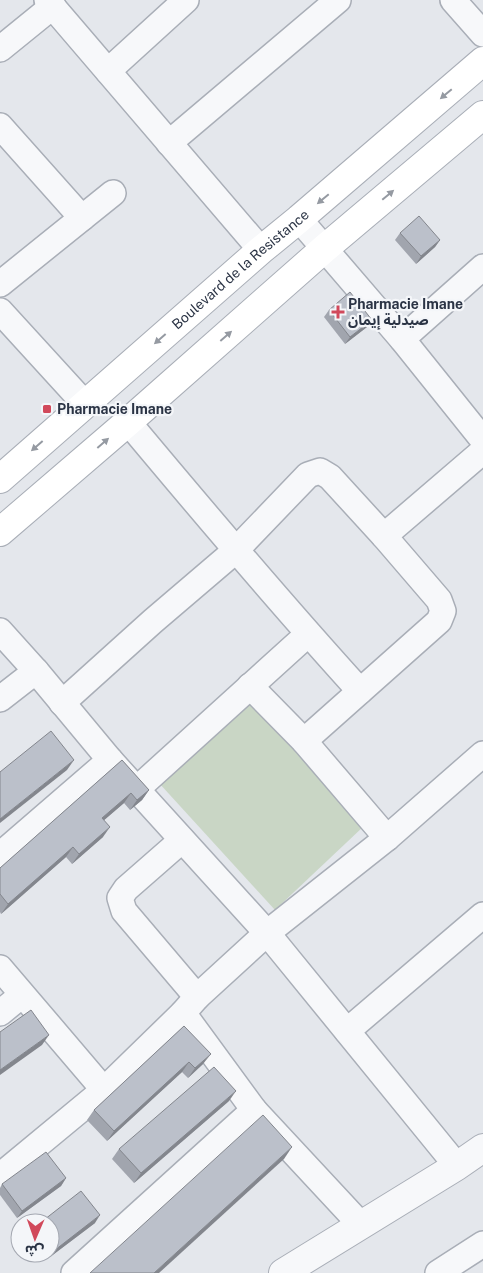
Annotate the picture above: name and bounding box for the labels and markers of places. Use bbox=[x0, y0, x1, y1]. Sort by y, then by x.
place label: Pharmacie Imane صيدلية إيمان bbox=[348, 296, 463, 330]
marker: Pharmacie Imane صيدلية إيمان bbox=[332, 306, 344, 318]
place label: Pharmacie Imane bbox=[57, 401, 172, 417]
marker: Pharmacie Imane bbox=[41, 403, 53, 415]

